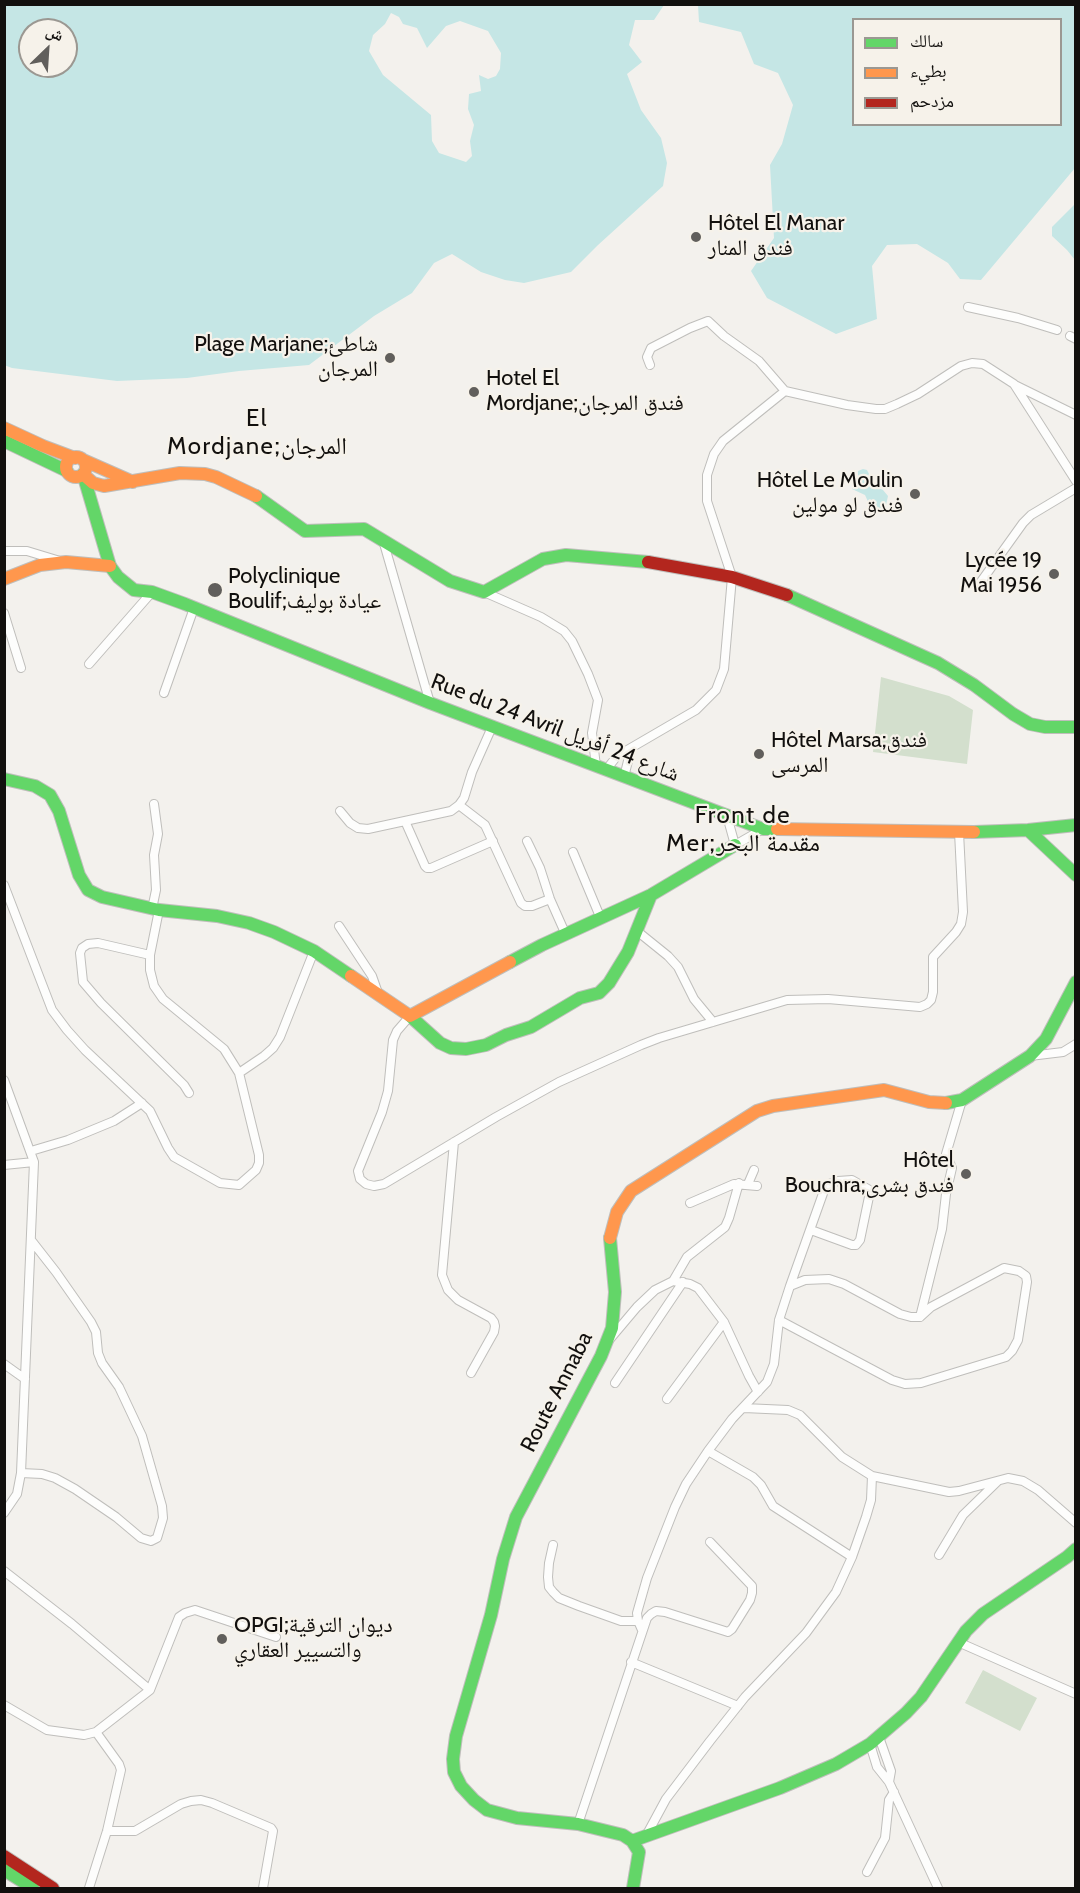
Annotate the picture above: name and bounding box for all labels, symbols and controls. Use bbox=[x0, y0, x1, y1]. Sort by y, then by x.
north arrow bbox=[18, 18, 78, 78]
legend bbox=[852, 18, 1062, 126]
text: ش bbox=[43, 21, 67, 45]
text: سالك bbox=[910, 30, 943, 52]
text: بطيء bbox=[910, 60, 947, 82]
text: مزدحم bbox=[910, 90, 954, 112]
place label: Hôtel El Manar فندق المنار bbox=[708, 211, 844, 262]
marker: Hôtel El Manar فندق المنار bbox=[689, 230, 703, 244]
place label: Plage Marjane;شاطئ المرجان bbox=[194, 332, 378, 384]
marker: Plage Marjane;شاطئ المرجان bbox=[383, 351, 397, 365]
place label: Hotel El Mordjane;فندق المرجان bbox=[486, 366, 684, 418]
marker: Hotel El Mordjane;فندق المرجان bbox=[467, 385, 481, 399]
district label: El Mordjane;المرجان bbox=[174, 405, 340, 461]
place label: Hôtel Le Moulin فندق لو مولين bbox=[757, 468, 903, 520]
marker: Hôtel Le Moulin فندق لو مولين bbox=[908, 487, 922, 501]
place label: Lycée 19 Mai 1956 bbox=[960, 548, 1042, 600]
place label: Polyclinique Boulif;عيادة بوليف bbox=[228, 564, 381, 616]
marker: Lycée 19 Mai 1956 bbox=[1047, 567, 1061, 581]
marker: Polyclinique Boulif;عيادة بوليف bbox=[206, 581, 224, 599]
street label: Rue du 24 Avril شارع 24 أفريل bbox=[427, 668, 683, 788]
place label: Hôtel Marsa;فندق المرسى bbox=[771, 728, 927, 780]
marker: Hôtel Marsa;فندق المرسى bbox=[752, 747, 766, 761]
district label: Front de Mer;مقدمة البحر bbox=[670, 802, 816, 858]
place label: Hôtel Bouchra;فندق بشرى bbox=[785, 1148, 954, 1200]
marker: Hôtel Bouchra;فندق بشرى bbox=[959, 1167, 973, 1181]
street label: Route Annaba bbox=[515, 1327, 599, 1457]
place label: OPGI;ديوان الترقية والتسيير العقاري bbox=[234, 1613, 393, 1664]
marker: OPGI;ديوان الترقية والتسيير العقاري bbox=[215, 1632, 229, 1646]

